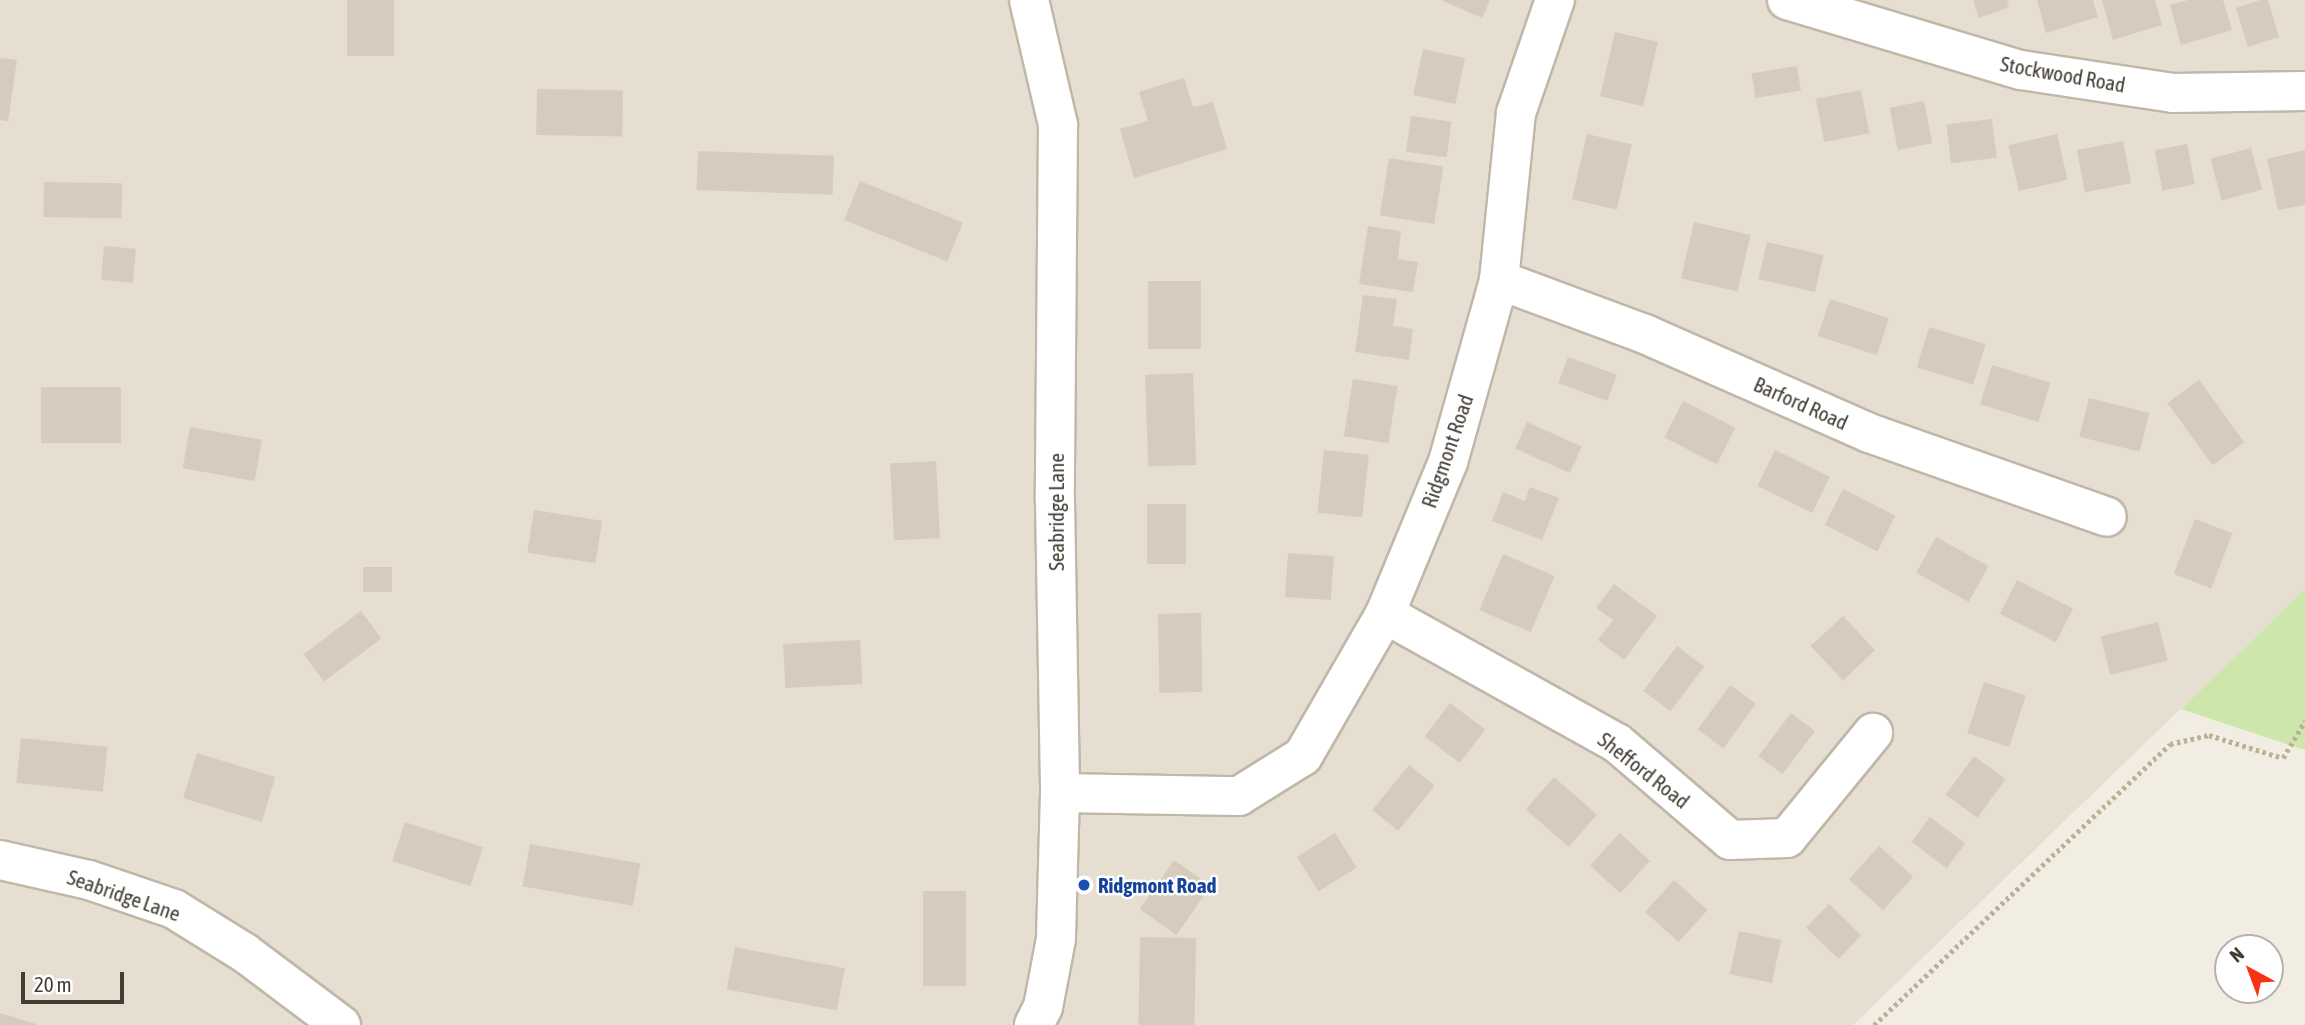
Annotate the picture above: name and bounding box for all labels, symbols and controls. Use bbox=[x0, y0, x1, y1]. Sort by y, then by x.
street label: Stockwood Road bbox=[1999, 51, 2127, 97]
street label: Barford Road bbox=[1750, 371, 1852, 435]
street label: Ridgmont Road bbox=[1416, 391, 1478, 511]
street label: Seabridge Lane bbox=[1043, 453, 1069, 571]
street label: Shefford Road bbox=[1593, 727, 1695, 813]
street label: Seabridge Lane bbox=[64, 864, 184, 926]
place label: Ridgmont Road bbox=[1098, 872, 1217, 898]
marker: Ridgmont Road bbox=[1076, 877, 1092, 893]
north arrow bbox=[2214, 934, 2284, 1004]
text: N bbox=[2225, 943, 2248, 967]
scale bar bbox=[24, 958, 128, 1002]
text: 20 m bbox=[34, 972, 72, 996]

